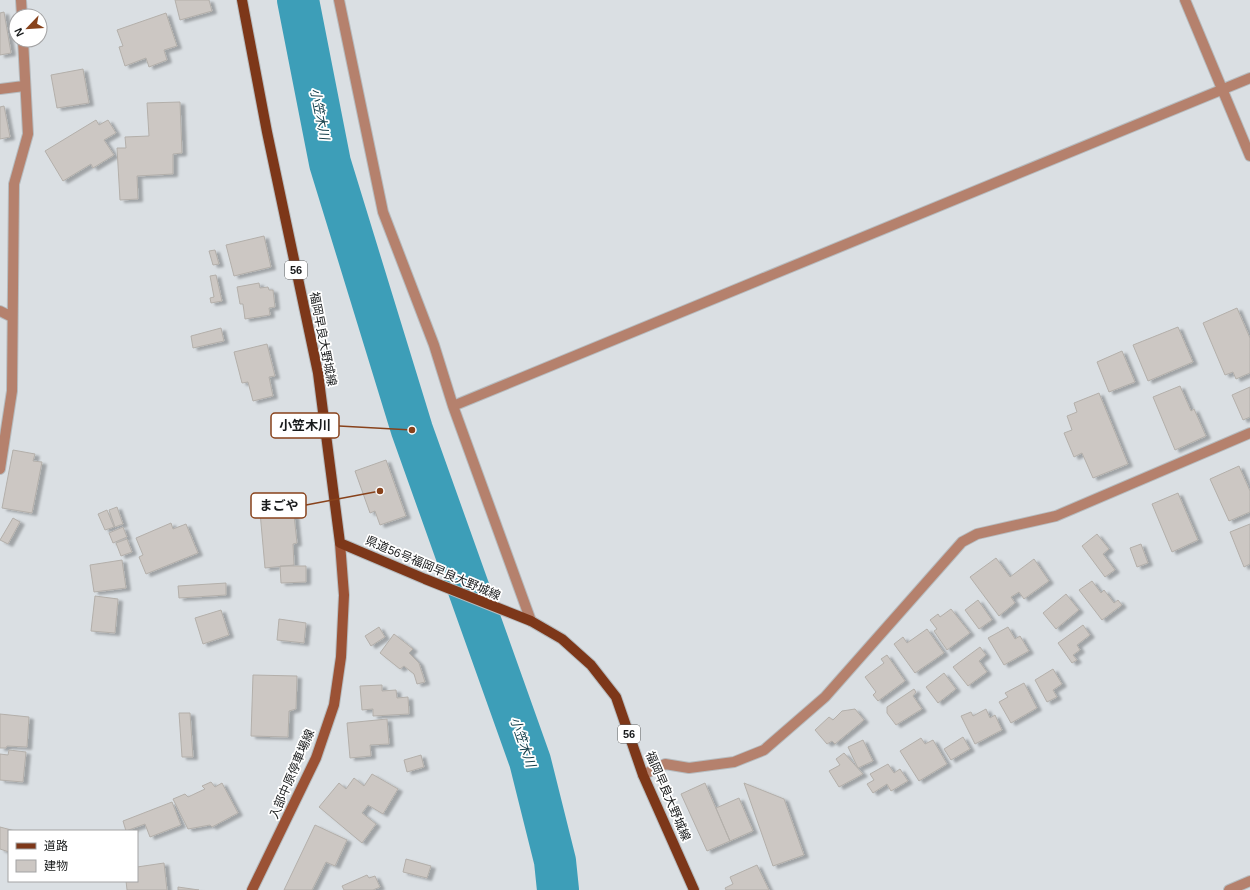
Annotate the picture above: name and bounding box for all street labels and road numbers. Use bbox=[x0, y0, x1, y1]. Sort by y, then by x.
road number: 56 bbox=[285, 261, 307, 279]
street label: 福岡早良大野城線 bbox=[307, 291, 339, 387]
street label: 県道56号福岡早良大野城線 bbox=[363, 533, 503, 603]
road number: 56 bbox=[618, 725, 640, 743]
street label: 入部中原停車場線 bbox=[267, 727, 317, 821]
street label: 福岡早良大野城線 bbox=[643, 749, 693, 843]

